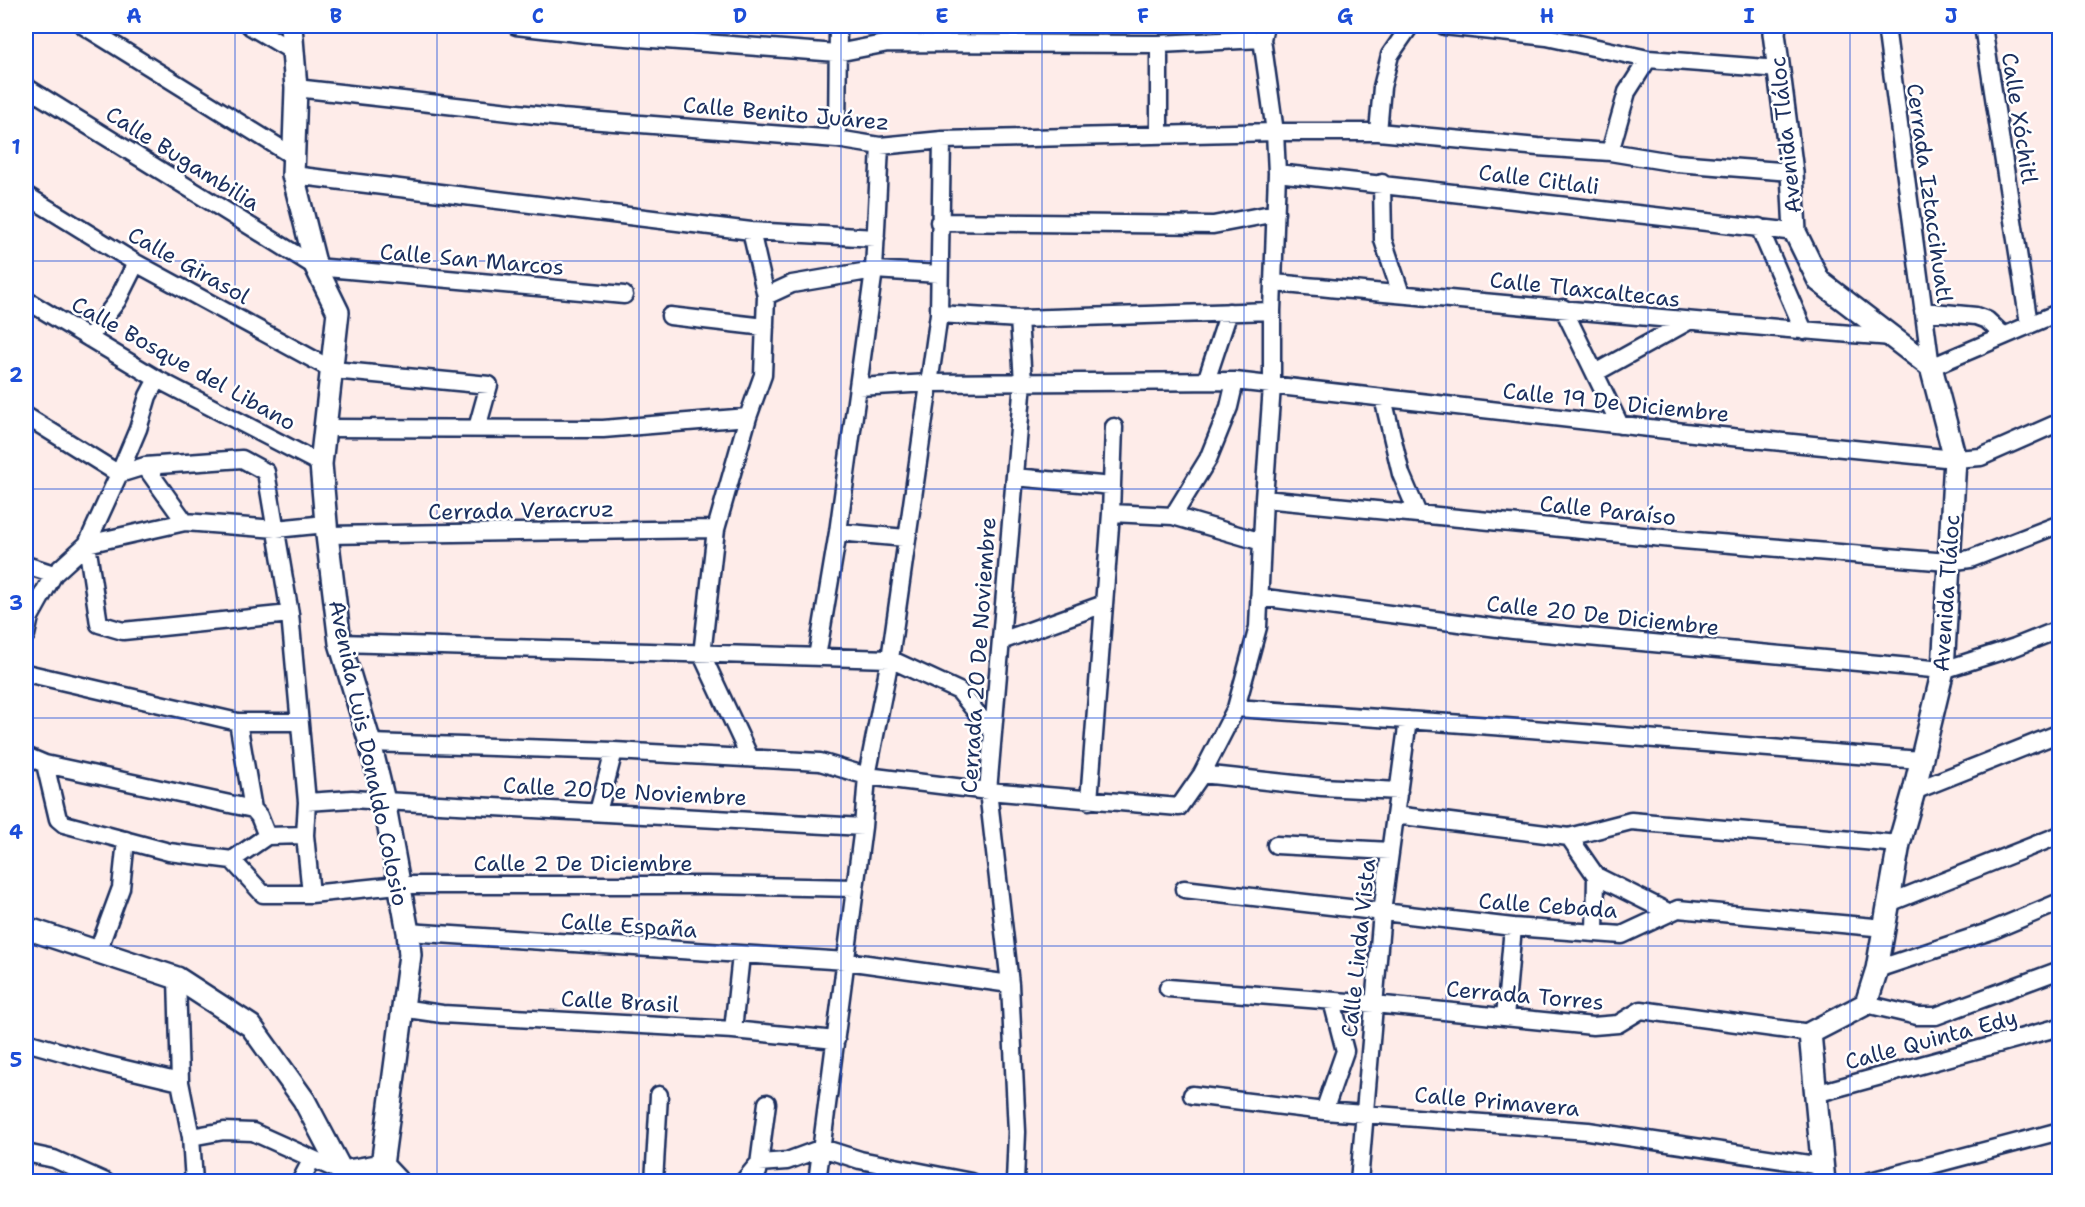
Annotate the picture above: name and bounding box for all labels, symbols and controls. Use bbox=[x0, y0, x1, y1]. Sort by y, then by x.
text: A bbox=[126, 3, 142, 29]
text: B bbox=[330, 3, 342, 29]
text: C bbox=[532, 3, 544, 29]
text: D bbox=[733, 3, 747, 29]
text: E bbox=[935, 3, 949, 29]
text: F bbox=[1137, 3, 1149, 29]
text: G bbox=[1337, 3, 1353, 29]
text: H bbox=[1540, 3, 1554, 29]
text: I bbox=[1743, 3, 1755, 29]
text: J bbox=[1945, 3, 1958, 29]
street label: Calle Xóchitl bbox=[1995, 50, 2044, 186]
street label: Avenida Tláloc bbox=[1763, 55, 1808, 215]
street label: Cerrada Iztaccihuatl bbox=[1900, 81, 1959, 305]
street label: Calle Benito Juárez bbox=[682, 90, 890, 137]
street label: Calle Bugambilia bbox=[100, 99, 265, 218]
text: 1 bbox=[11, 134, 21, 160]
street label: Calle Citlali bbox=[1477, 158, 1601, 201]
street label: Calle Girasol bbox=[123, 220, 255, 311]
street label: Calle San Marcos bbox=[379, 237, 565, 282]
street label: Calle Tlaxcaltecas bbox=[1488, 265, 1682, 314]
street label: Calle Bosque del Libano bbox=[66, 290, 301, 437]
text: 2 bbox=[9, 362, 23, 388]
street label: Calle 19 De Diciembre bbox=[1501, 376, 1731, 429]
street label: Calle Paraíso bbox=[1538, 489, 1678, 532]
street label: Cerrada Veracruz bbox=[428, 494, 614, 527]
street label: Avenida Tláloc bbox=[1927, 513, 1966, 673]
street label: Cerrada 20 De Noviembre bbox=[954, 516, 1003, 794]
street label: Calle 20 De Diciembre bbox=[1485, 589, 1721, 642]
text: 3 bbox=[9, 590, 23, 616]
street label: Avenida Luis Donaldo Colosio bbox=[322, 597, 415, 909]
street label: Calle 20 De Noviembre bbox=[502, 771, 748, 812]
text: 4 bbox=[9, 819, 23, 845]
street label: Calle 2 De Diciembre bbox=[473, 849, 693, 878]
street label: Calle Linda Vista bbox=[1335, 857, 1382, 1039]
street label: Calle Cebada bbox=[1478, 886, 1619, 925]
street label: Calle España bbox=[560, 906, 699, 945]
street label: Cerrada Torres bbox=[1445, 974, 1605, 1017]
street label: Calle Brasil bbox=[560, 984, 680, 1019]
street label: Calle Quinta Edy bbox=[1842, 1003, 2020, 1076]
text: 5 bbox=[10, 1047, 22, 1073]
street label: Calle Primavera bbox=[1413, 1080, 1581, 1123]

